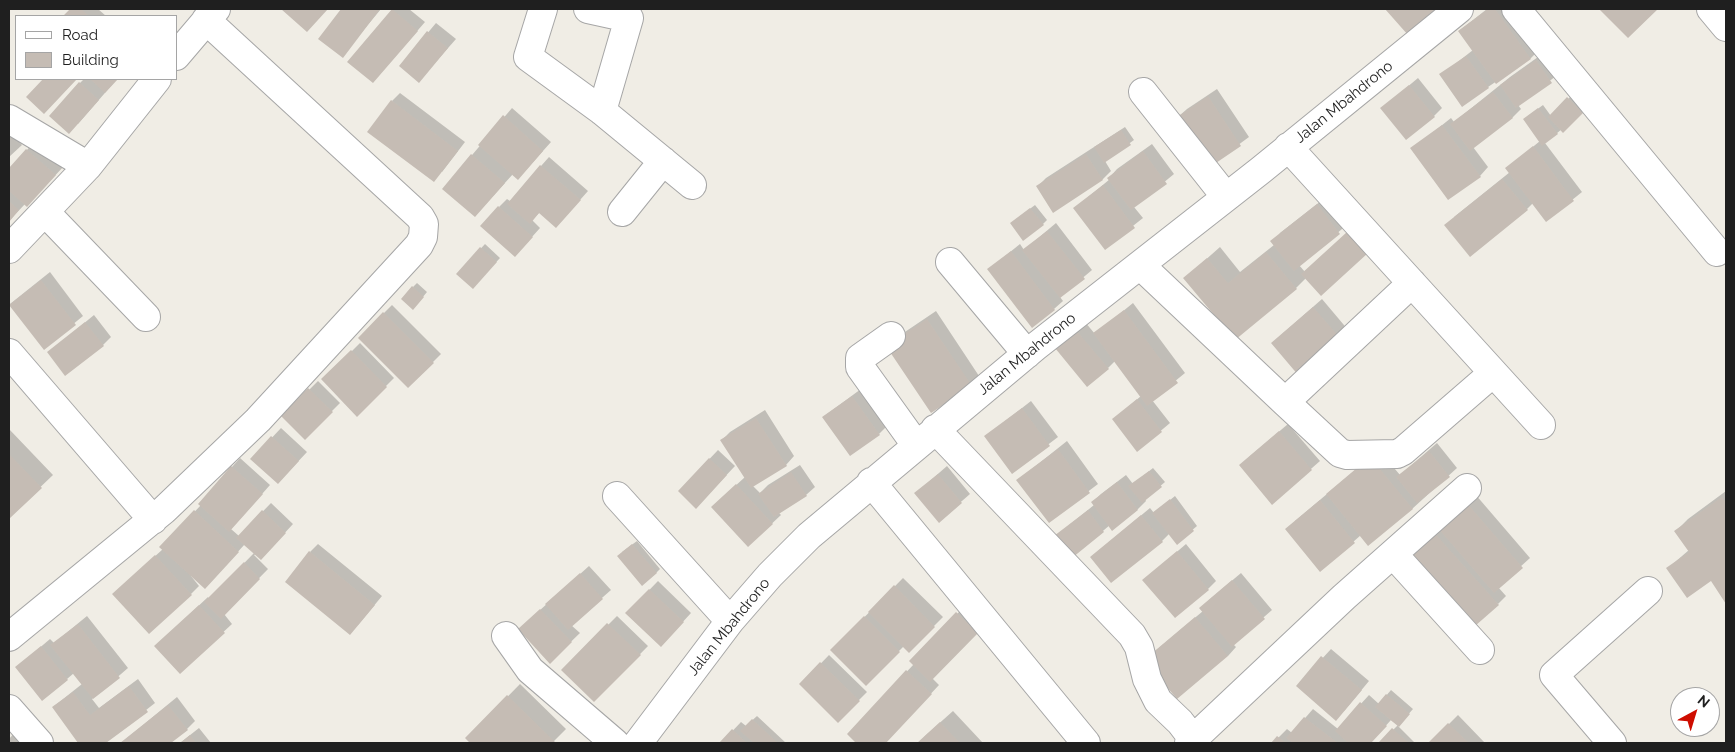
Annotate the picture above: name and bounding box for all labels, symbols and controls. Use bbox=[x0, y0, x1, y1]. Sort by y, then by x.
legend bbox=[15, 15, 178, 80]
text: Road bbox=[62, 26, 98, 44]
text: Building bbox=[62, 51, 119, 69]
street label: Jalan Mbahdrono bbox=[1292, 57, 1396, 147]
street label: Jalan Mbahdrono bbox=[975, 309, 1079, 399]
street label: Jalan Mbahdrono bbox=[684, 575, 774, 679]
north arrow bbox=[1670, 687, 1720, 737]
text: N bbox=[1695, 692, 1713, 711]

